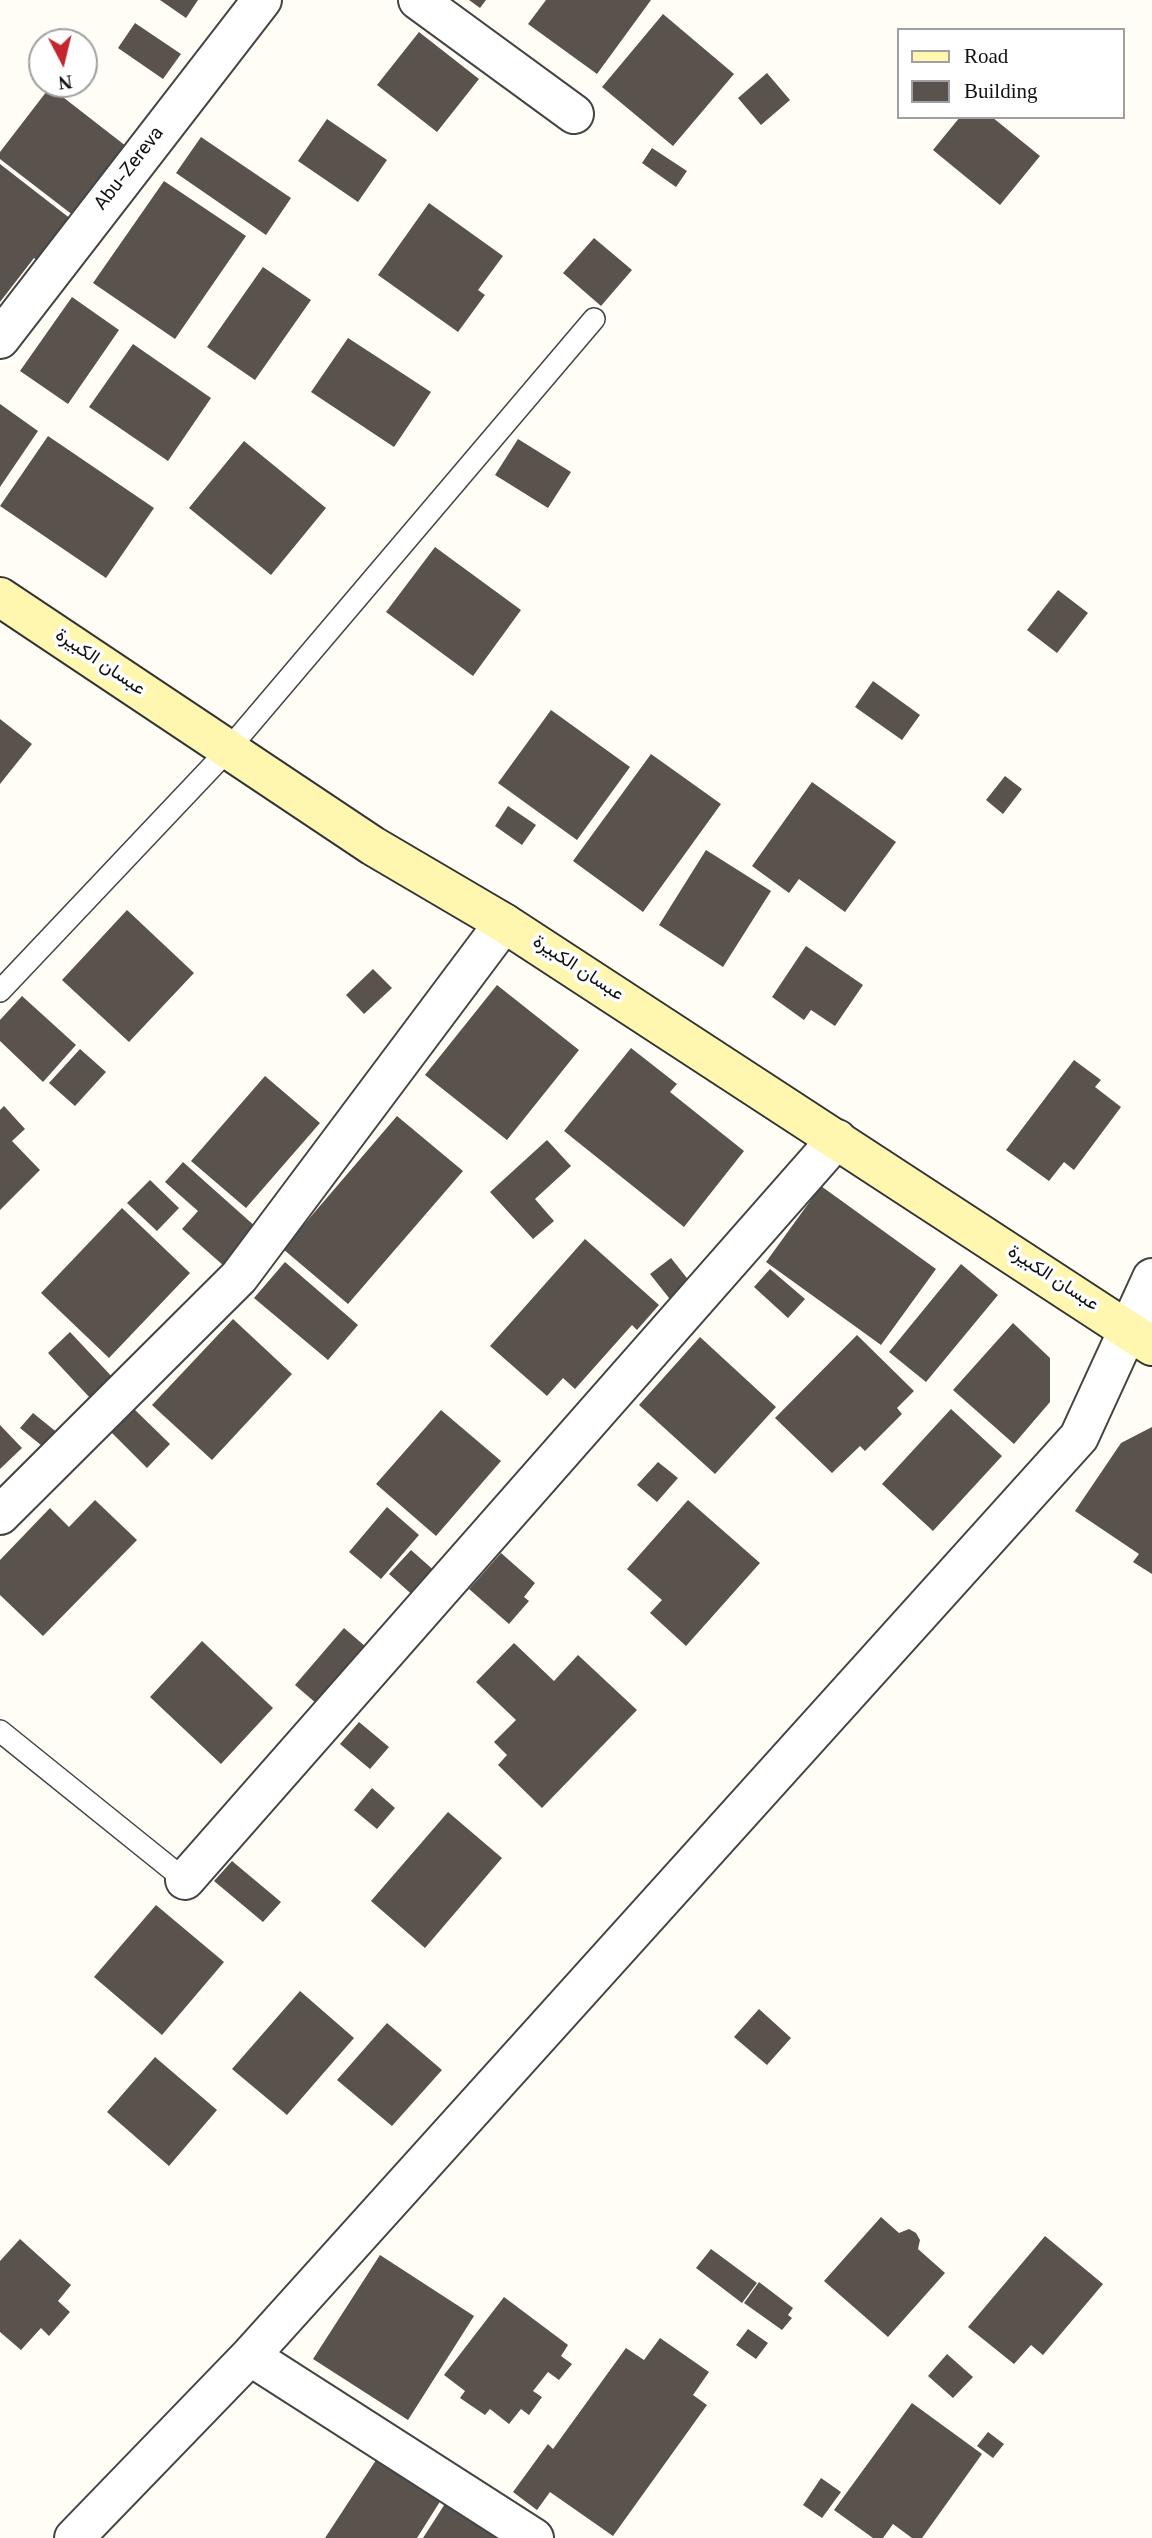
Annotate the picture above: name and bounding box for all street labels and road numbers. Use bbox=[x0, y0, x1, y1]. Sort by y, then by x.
street label: Abu-Zereva bbox=[91, 124, 171, 216]
street label: عبسان الكبيرة bbox=[50, 626, 148, 702]
street label: عبسان الكبيرة bbox=[527, 932, 627, 1008]
street label: عبسان الكبيرة bbox=[1002, 1242, 1102, 1318]

